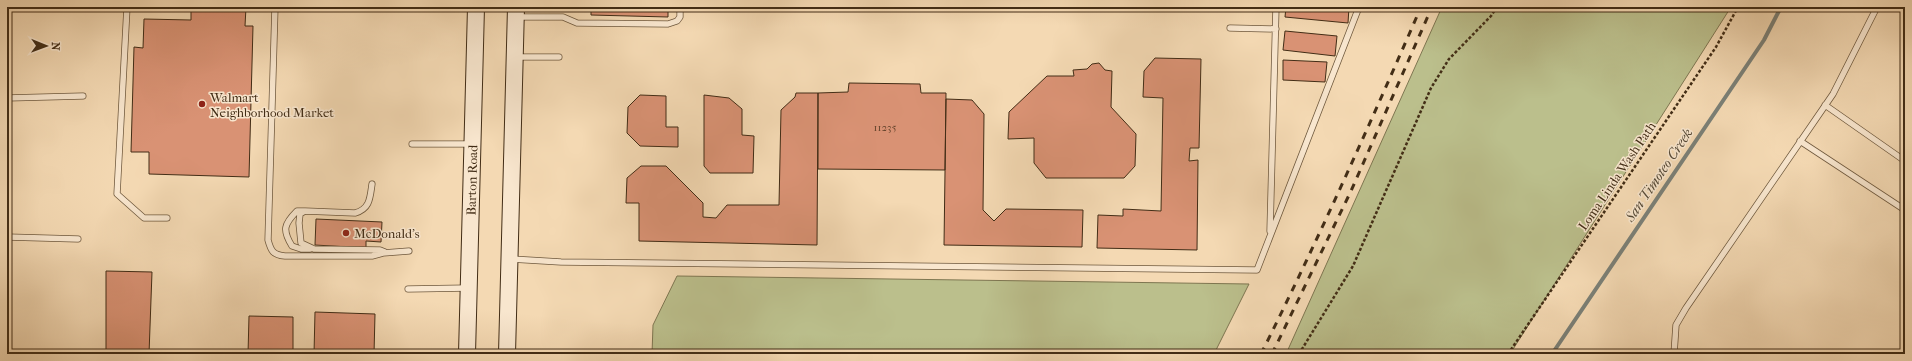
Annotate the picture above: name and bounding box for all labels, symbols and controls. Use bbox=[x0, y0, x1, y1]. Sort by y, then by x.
north arrow bbox=[26, 26, 66, 66]
text: N bbox=[49, 42, 62, 51]
place label: Walmart Neighborhood Market bbox=[209, 90, 334, 120]
marker: Walmart Neighborhood Market bbox=[197, 99, 207, 109]
street label: Loma Linda Wash Path bbox=[1575, 118, 1659, 233]
house number: 11235 bbox=[874, 121, 897, 134]
water label: San Timoteo Creek bbox=[1621, 125, 1697, 226]
street label: Barton Road bbox=[463, 144, 480, 216]
place label: McDonald's bbox=[354, 226, 420, 241]
marker: McDonald's bbox=[341, 228, 351, 238]

